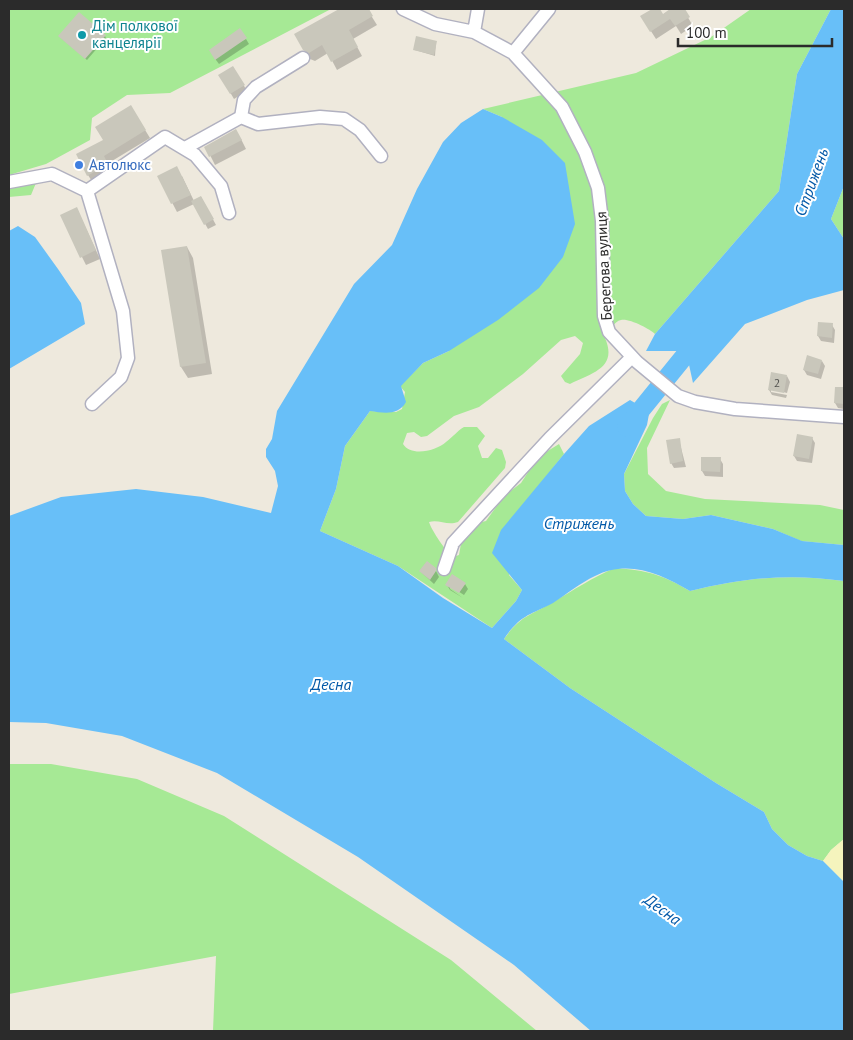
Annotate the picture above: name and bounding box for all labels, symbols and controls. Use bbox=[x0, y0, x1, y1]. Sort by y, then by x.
scale bar bbox=[678, 15, 832, 47]
place label: Дім полкової канцелярії bbox=[92, 16, 178, 52]
text: 100 m bbox=[686, 23, 727, 42]
marker: Дім полкової канцелярії bbox=[76, 29, 88, 41]
water label: Стрижень bbox=[790, 145, 832, 219]
place label: Автолюкс bbox=[89, 155, 151, 174]
marker: Автолюкс bbox=[73, 159, 85, 171]
street label: Берегова вулиця bbox=[591, 211, 616, 321]
house number: 2 bbox=[774, 375, 780, 390]
water label: Стрижень bbox=[544, 513, 614, 533]
water label: Десна bbox=[309, 674, 351, 694]
water label: Десна bbox=[639, 888, 685, 929]

